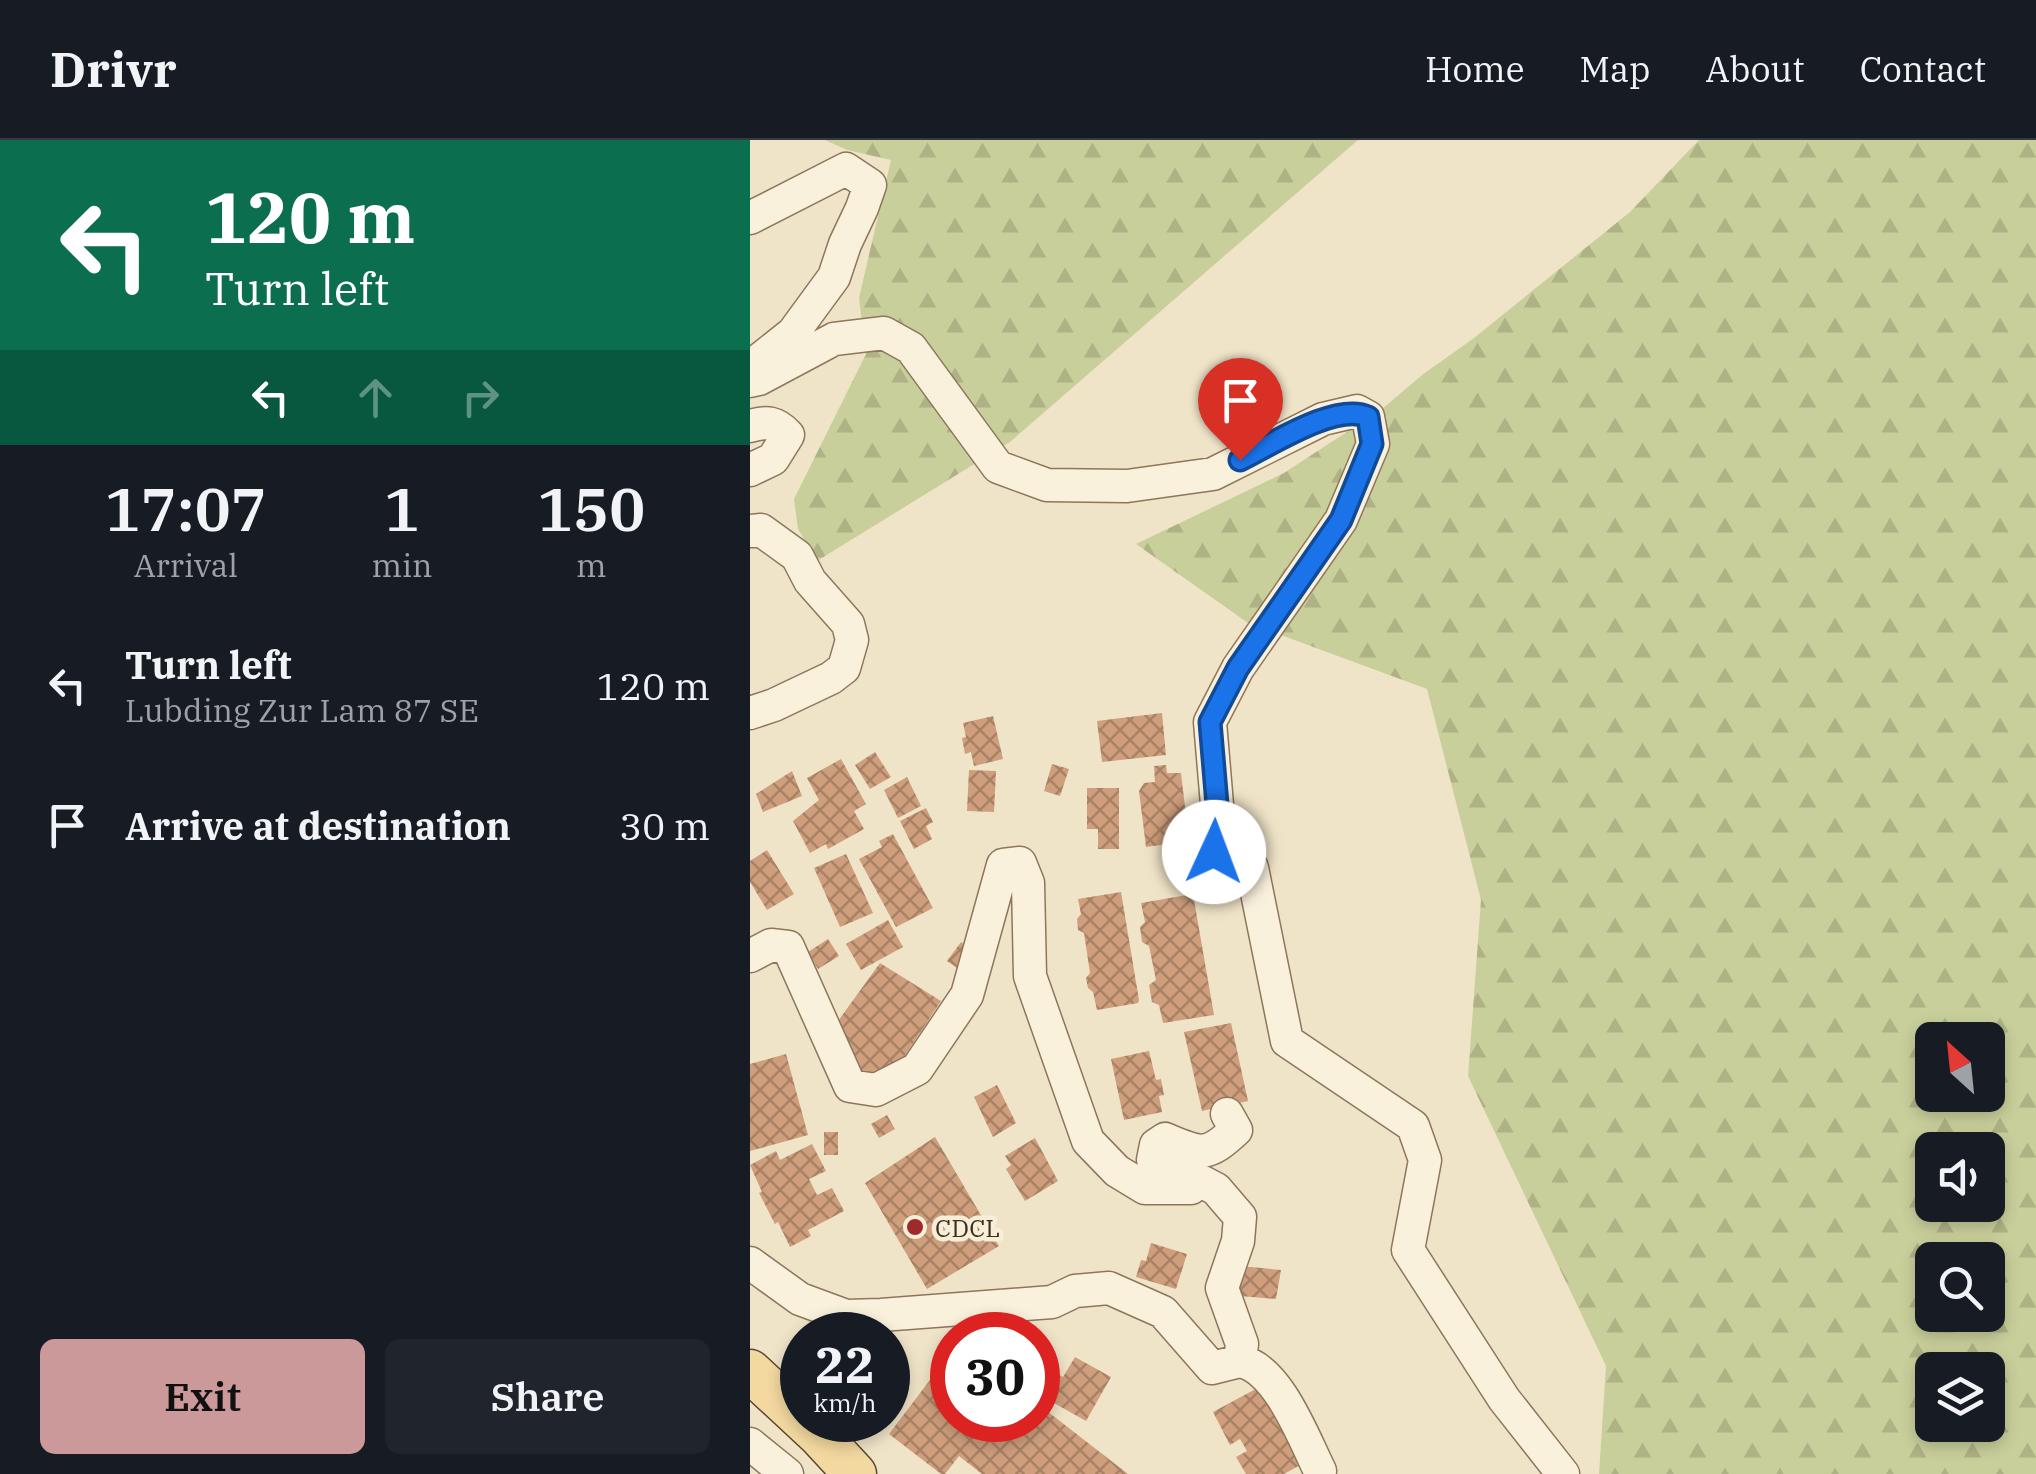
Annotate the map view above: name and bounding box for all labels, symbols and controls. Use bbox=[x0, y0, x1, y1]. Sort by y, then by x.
text: Drivr bbox=[50, 38, 177, 100]
text: Home bbox=[1425, 46, 1524, 92]
text: Map bbox=[1579, 46, 1651, 92]
text: About bbox=[1706, 46, 1805, 92]
text: Contact bbox=[1860, 46, 1986, 92]
text: 120 m bbox=[205, 171, 415, 262]
icon: left bbox=[40, 180, 170, 310]
text: Turn left bbox=[205, 259, 389, 317]
pin bbox=[1198, 358, 1283, 461]
icon: left bbox=[243, 370, 298, 425]
icon: ahead bbox=[348, 370, 403, 425]
icon: right bbox=[453, 370, 508, 425]
icon: arrive bbox=[1213, 373, 1268, 428]
text: 17:07 bbox=[105, 469, 267, 548]
text: 1 bbox=[384, 469, 420, 548]
text: 150 bbox=[537, 469, 645, 548]
text: Arrival bbox=[134, 544, 238, 586]
text: min bbox=[371, 544, 432, 586]
text: m bbox=[576, 544, 606, 586]
text: Turn left bbox=[125, 640, 292, 689]
icon: left bbox=[40, 658, 95, 713]
text: 120 m bbox=[597, 661, 710, 710]
text: Lubding Zur Lam 87 SE bbox=[125, 689, 479, 731]
icon: arrive bbox=[40, 798, 95, 853]
position arrow bbox=[1162, 800, 1266, 904]
text: Arrive at destination bbox=[125, 801, 511, 850]
text: 30 m bbox=[619, 801, 710, 850]
north arrow bbox=[1915, 1022, 2005, 1112]
map controls bbox=[1915, 1022, 2005, 1442]
button: sound bbox=[1915, 1132, 2005, 1222]
place label: CDCL bbox=[935, 1211, 1000, 1244]
marker: CDCL bbox=[904, 1216, 926, 1238]
button: search bbox=[1915, 1242, 2005, 1332]
speed limit sign: 30 bbox=[930, 1312, 1060, 1442]
text: 22 bbox=[815, 1332, 875, 1397]
button: Exit bbox=[40, 1339, 365, 1454]
button: Share bbox=[385, 1339, 710, 1454]
button: layers bbox=[1915, 1352, 2005, 1442]
text: km/h bbox=[813, 1386, 877, 1419]

